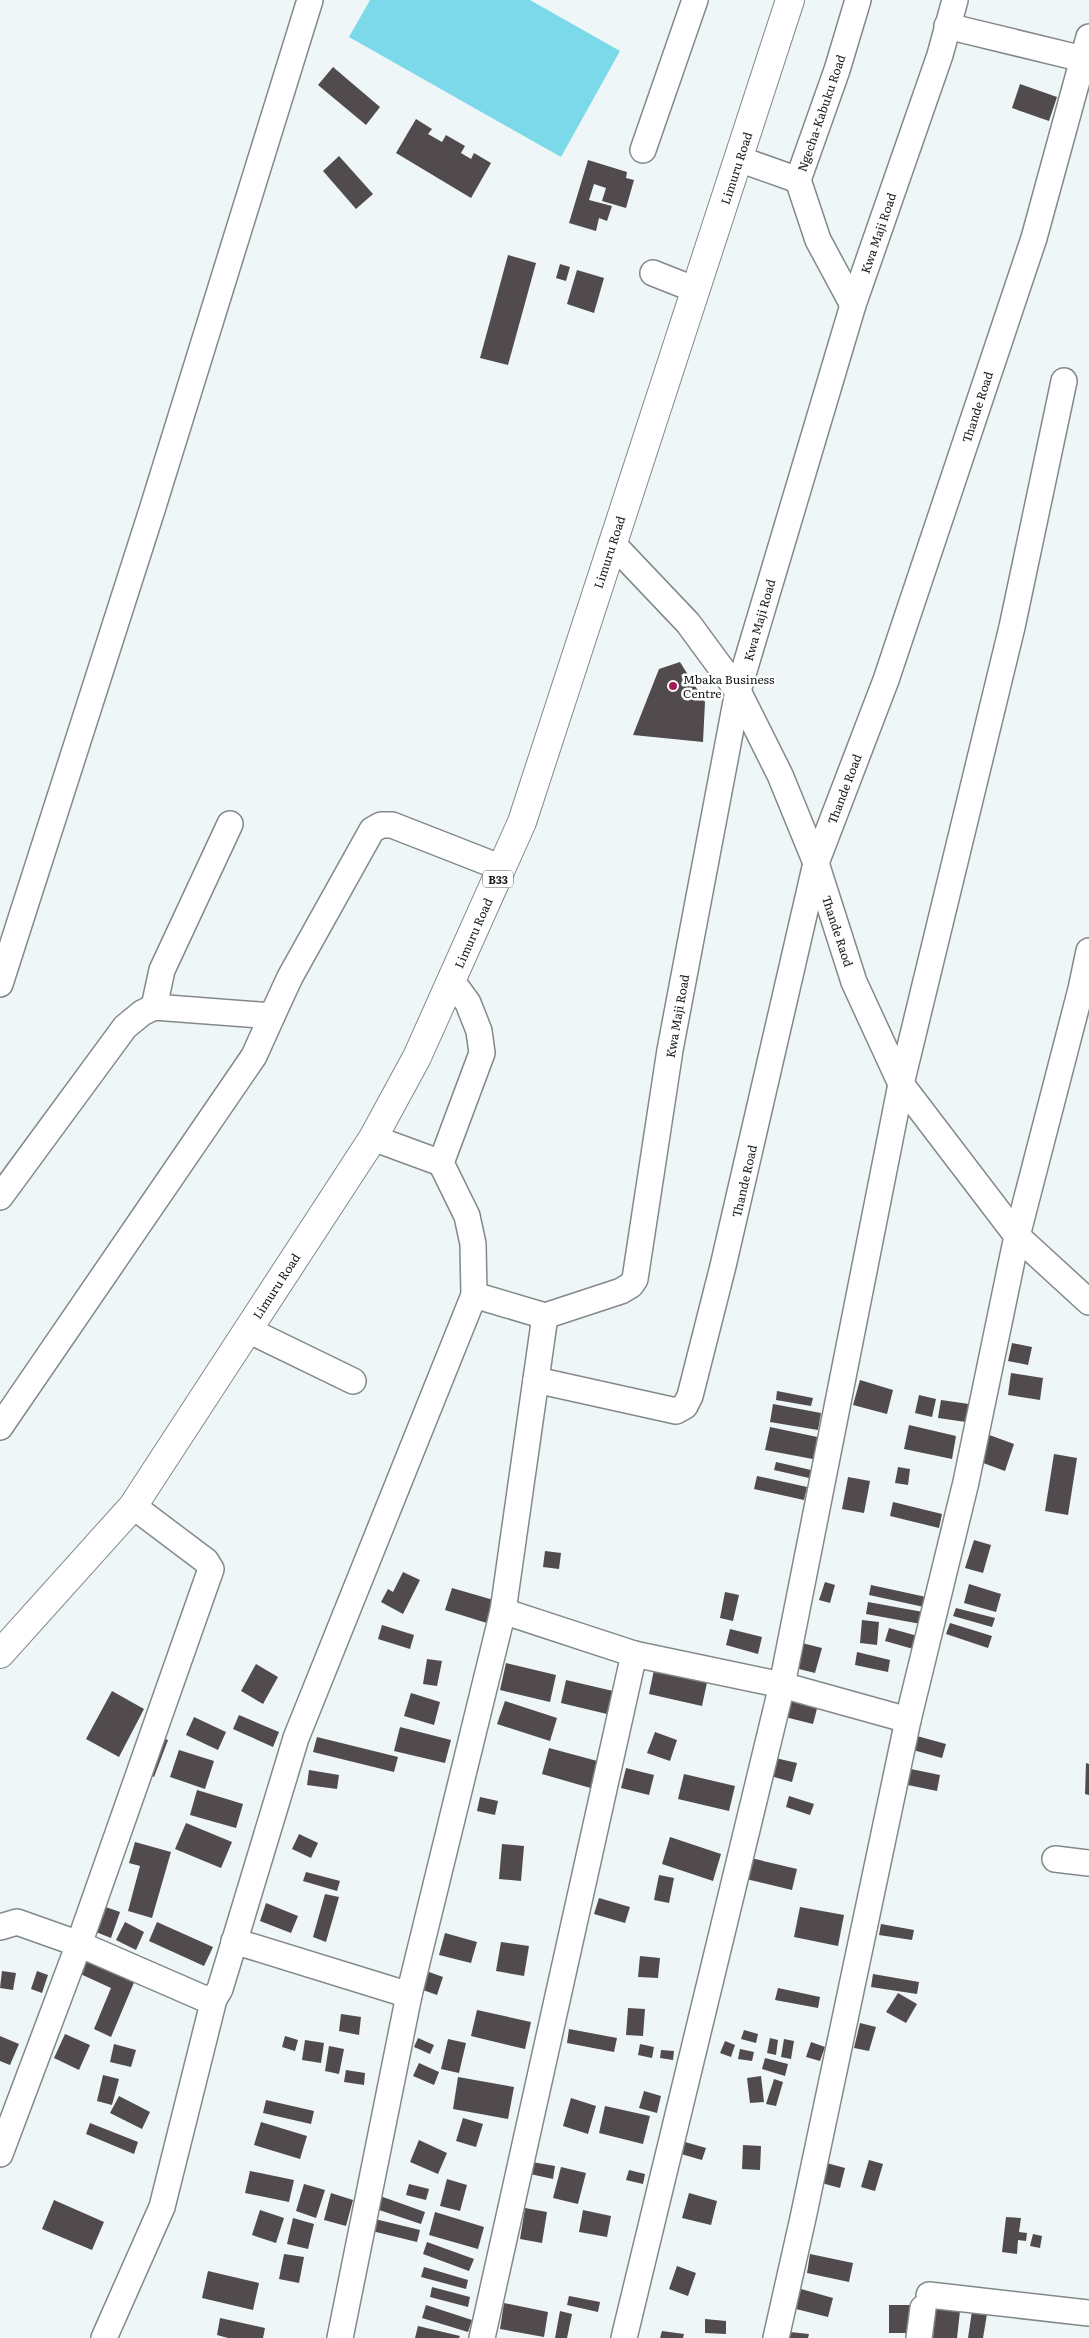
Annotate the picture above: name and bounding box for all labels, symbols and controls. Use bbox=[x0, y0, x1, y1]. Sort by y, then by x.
street label: Ngecha-Kabuku Road bbox=[792, 51, 850, 174]
street label: Limuru Road bbox=[716, 129, 756, 207]
street label: Kwa Maji Road bbox=[856, 189, 900, 276]
street label: Thande Road bbox=[957, 368, 997, 445]
street label: Limuru Road bbox=[589, 513, 629, 591]
street label: Kwa Maji Road bbox=[739, 576, 779, 663]
place label: Mbaka Business Centre bbox=[683, 670, 775, 702]
marker: Mbaka Business Centre bbox=[667, 680, 679, 692]
street label: Thande Road bbox=[822, 751, 866, 827]
road number: B33 bbox=[483, 871, 513, 888]
street label: Thande Raod bbox=[818, 893, 858, 970]
street label: Limuru Road bbox=[449, 894, 497, 971]
street label: Kwa Maji Road bbox=[661, 972, 693, 1059]
street label: Thande Road bbox=[727, 1142, 761, 1219]
street label: Limuru Road bbox=[248, 1249, 304, 1323]

